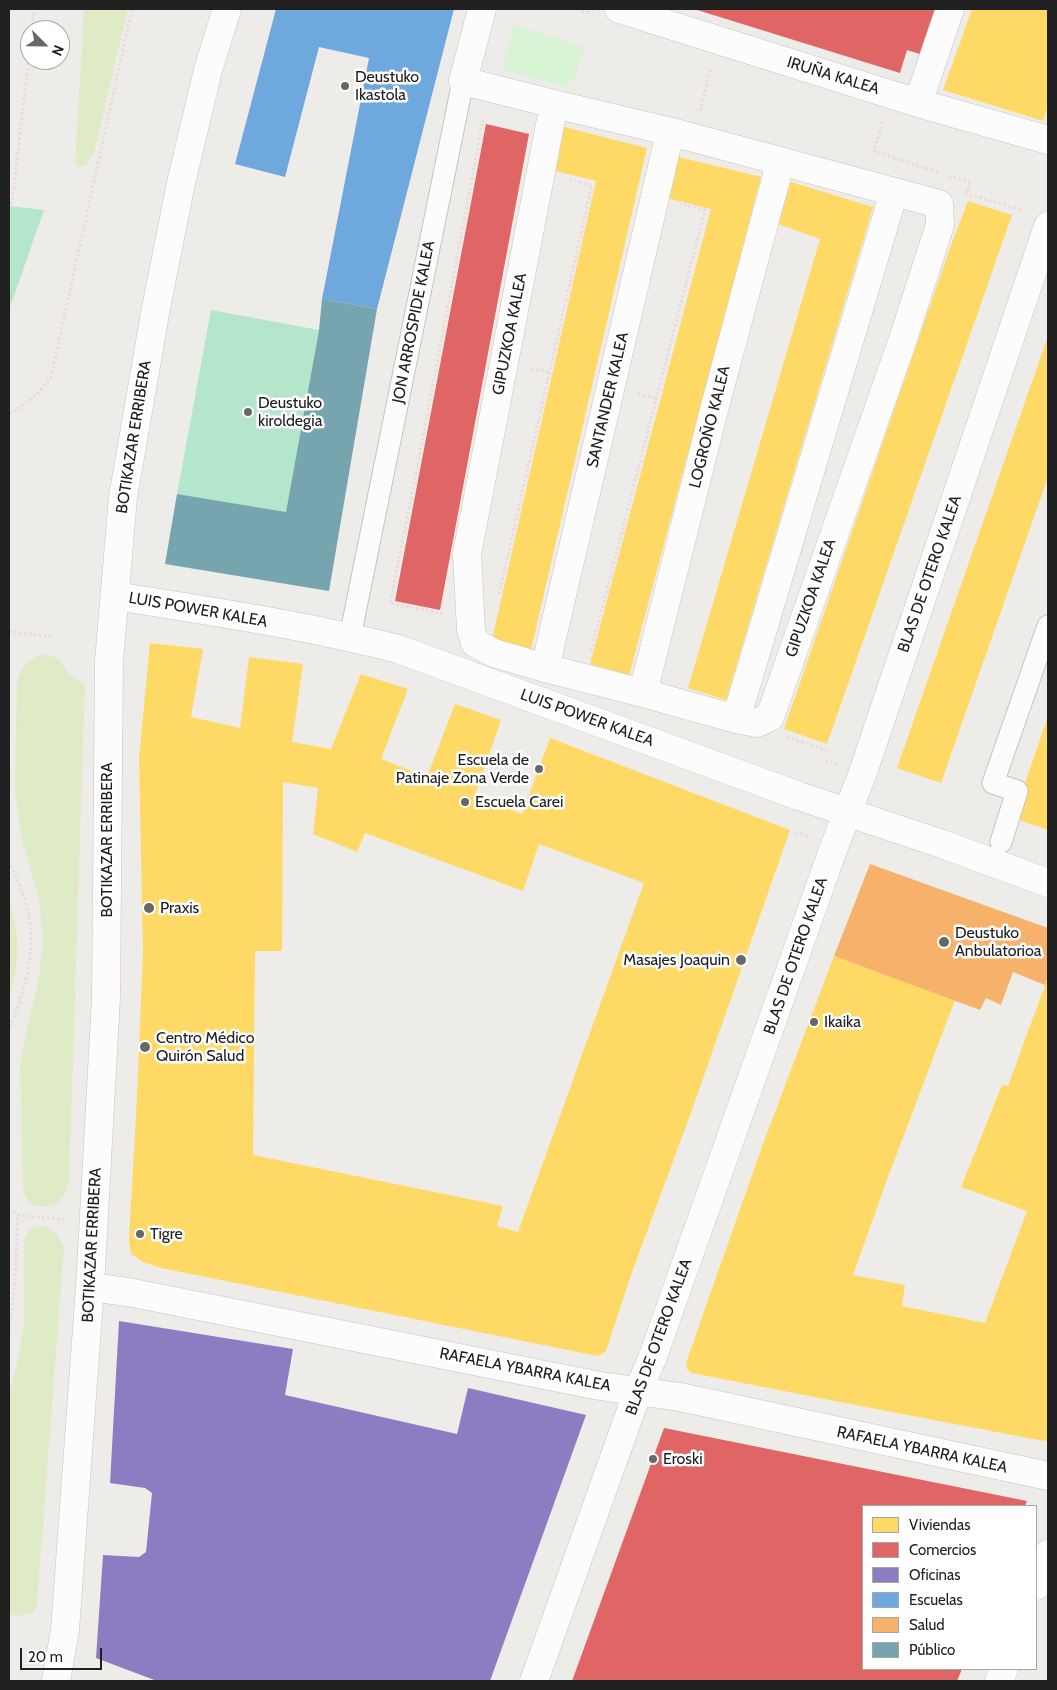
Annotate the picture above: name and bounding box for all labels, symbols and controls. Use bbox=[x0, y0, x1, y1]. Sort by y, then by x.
north arrow bbox=[20, 20, 70, 70]
text: N bbox=[48, 42, 68, 59]
street label: IRUÑA KALEA bbox=[784, 53, 882, 99]
place label: Deustuko Ikastola bbox=[355, 67, 419, 105]
marker: Deustuko Ikastola bbox=[339, 80, 351, 92]
street label: JON ARROSPIDE KALEA bbox=[389, 239, 439, 405]
street label: GIPUZKOA KALEA bbox=[489, 271, 531, 397]
street label: SANTANDER KALEA bbox=[583, 330, 633, 470]
street label: BOTIKAZAR ERRIBERA bbox=[112, 359, 156, 515]
street label: LOGROÑO KALEA bbox=[686, 364, 734, 490]
place label: Deustuko kiroldegia bbox=[258, 393, 322, 431]
marker: Deustuko kiroldegia bbox=[242, 406, 254, 418]
street label: BLAS DE OTERO KALEA bbox=[894, 493, 966, 655]
street label: GIPUZKOA KALEA bbox=[782, 536, 840, 660]
street label: LUIS POWER KALEA bbox=[127, 588, 269, 632]
street label: LUIS POWER KALEA bbox=[518, 685, 656, 751]
place label: Escuela de Patinaje Zona Verde bbox=[396, 750, 529, 788]
street label: BOTIKAZAR ERRIBERA bbox=[97, 762, 117, 918]
marker: Escuela de Patinaje Zona Verde bbox=[533, 763, 545, 775]
place label: Escuela Carei bbox=[475, 792, 563, 812]
marker: Escuela Carei bbox=[459, 796, 471, 808]
street label: BLAS DE OTERO KALEA bbox=[760, 875, 832, 1037]
place label: Praxis bbox=[160, 898, 199, 918]
marker: Praxis bbox=[142, 901, 156, 915]
place label: Deustuko Anbulatorioa bbox=[955, 923, 1041, 961]
marker: Deustuko Anbulatorioa bbox=[937, 935, 951, 949]
place label: Masajes Joaquin bbox=[623, 950, 730, 970]
marker: Masajes Joaquin bbox=[734, 953, 748, 967]
place label: Ikaika bbox=[824, 1012, 861, 1032]
marker: Ikaika bbox=[808, 1016, 820, 1028]
place label: Centro Médico Quirón Salud bbox=[156, 1028, 254, 1066]
marker: Centro Médico Quirón Salud bbox=[138, 1040, 152, 1054]
street label: BOTIKAZAR ERRIBERA bbox=[78, 1167, 106, 1323]
place label: Tigre bbox=[150, 1224, 183, 1244]
marker: Tigre bbox=[134, 1228, 146, 1240]
street label: BLAS DE OTERO KALEA bbox=[622, 1256, 696, 1418]
street label: RAFAELA YBARRA KALEA bbox=[438, 1344, 612, 1396]
street label: RAFAELA YBARRA KALEA bbox=[835, 1423, 1009, 1477]
place label: Eroski bbox=[663, 1449, 703, 1469]
marker: Eroski bbox=[647, 1453, 659, 1465]
legend bbox=[862, 1505, 1037, 1670]
text: Viviendas bbox=[909, 1516, 970, 1534]
text: Comercios bbox=[909, 1541, 976, 1559]
text: Oficinas bbox=[909, 1566, 960, 1584]
text: Escuelas bbox=[909, 1591, 963, 1609]
text: Salud bbox=[909, 1616, 945, 1634]
scale bar bbox=[22, 1638, 105, 1670]
text: Público bbox=[909, 1641, 955, 1659]
text: 20 m bbox=[28, 1648, 63, 1666]

